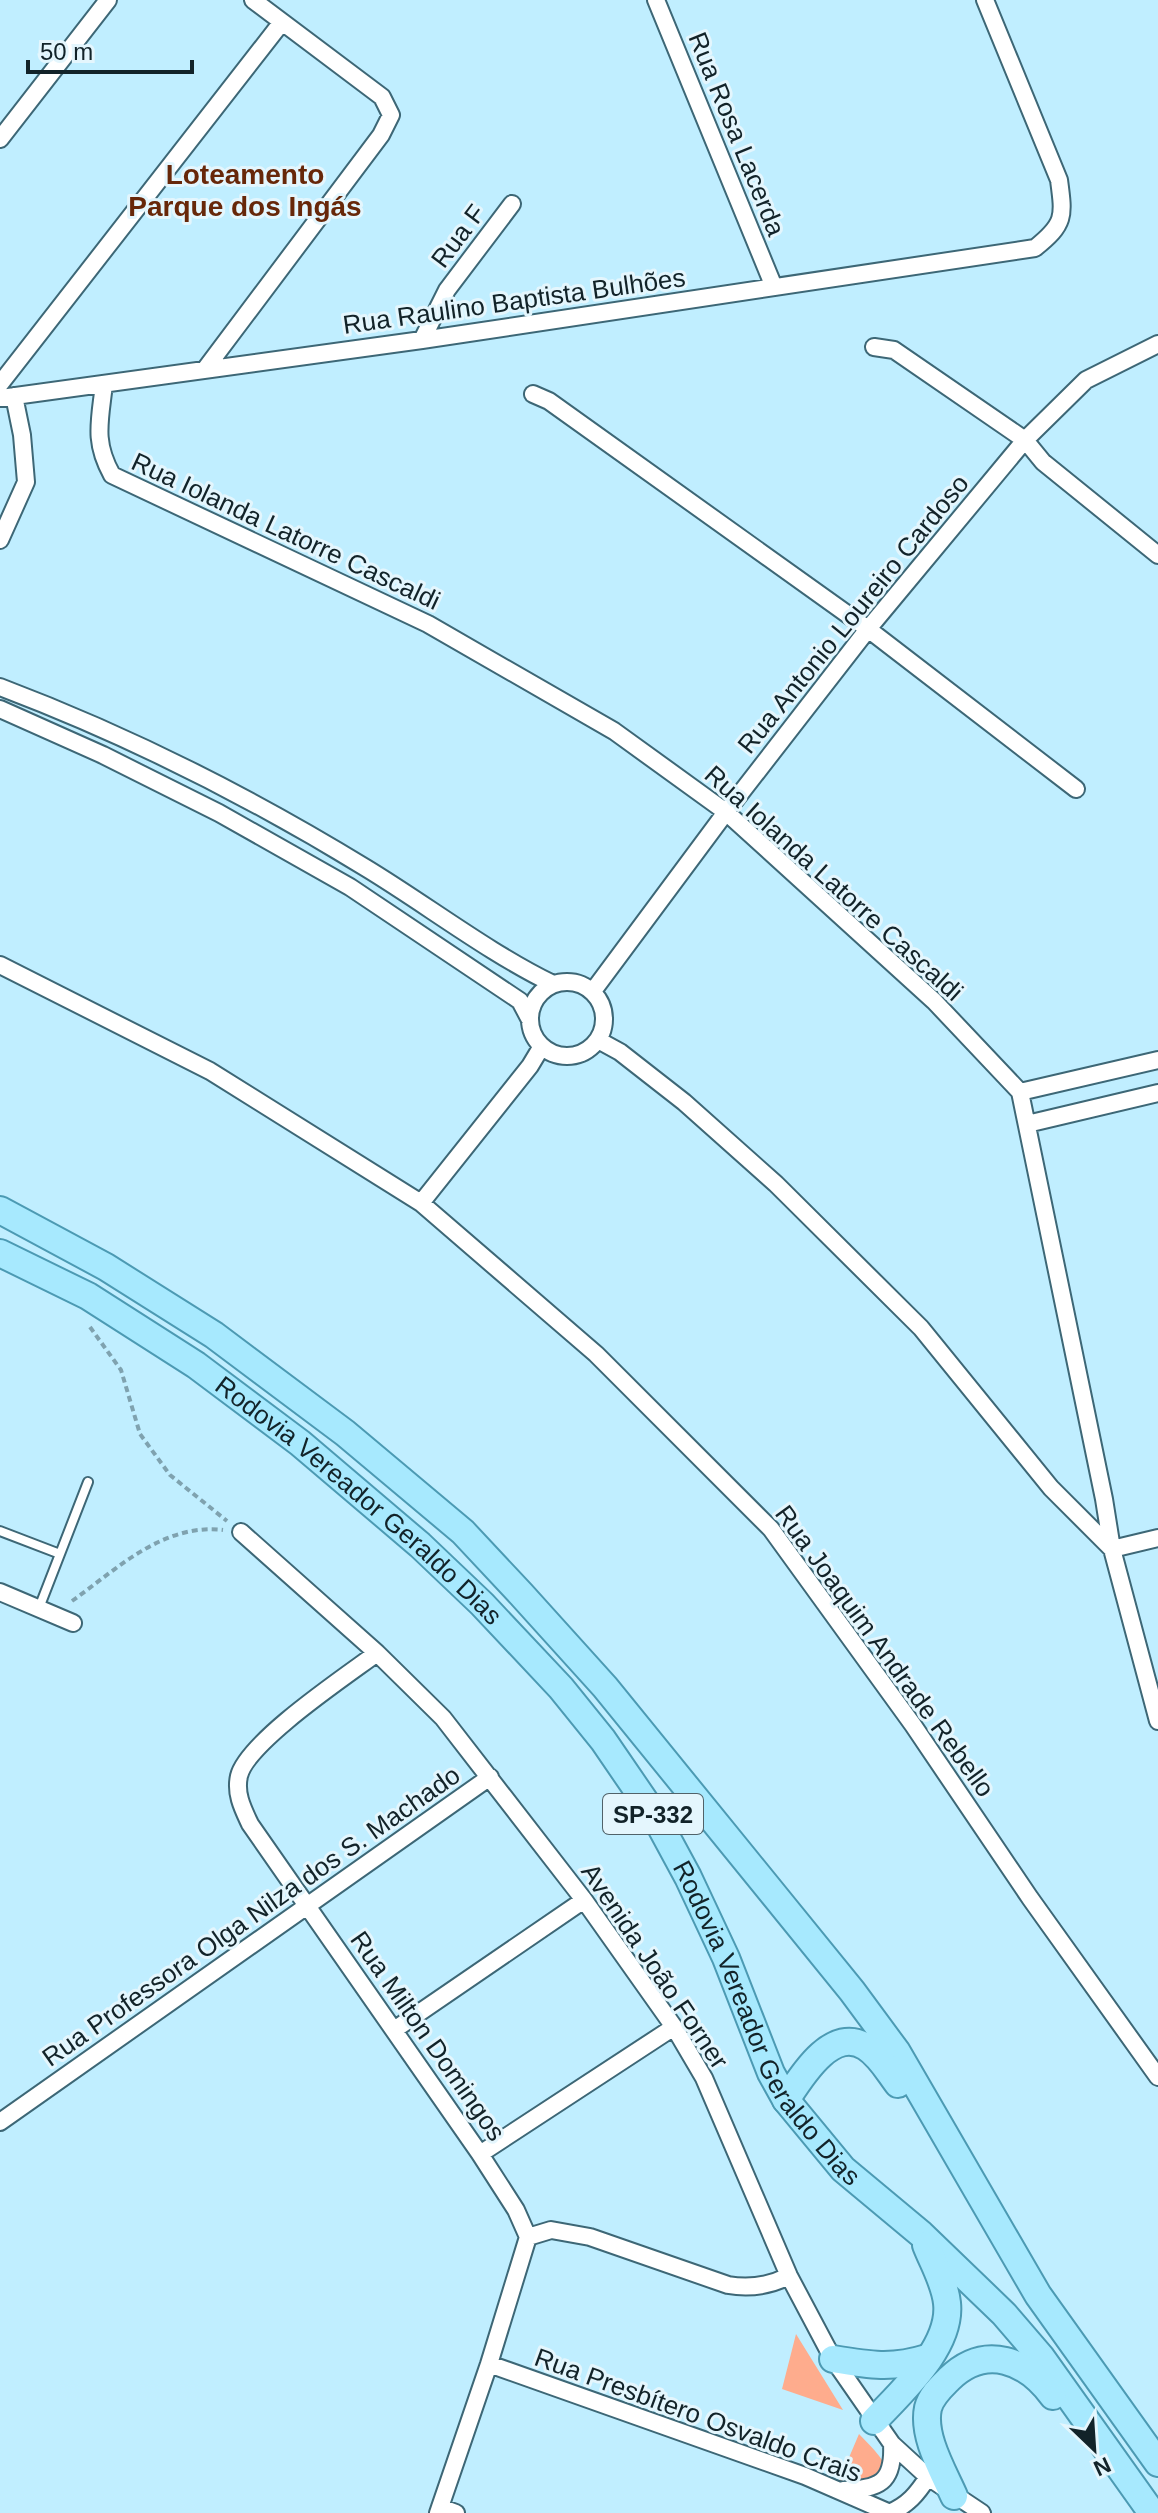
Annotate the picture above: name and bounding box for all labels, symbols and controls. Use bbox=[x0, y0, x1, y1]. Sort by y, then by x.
scale bar bbox=[28, 24, 192, 74]
street label: Rua Rosa Lacerda bbox=[682, 28, 792, 241]
text: 50 m bbox=[40, 38, 93, 65]
district label: Loteamento Parque dos Ingás bbox=[128, 159, 362, 222]
street label: Rua F bbox=[425, 199, 491, 273]
street label: Rua Raulino Baptista Bulhões bbox=[341, 262, 687, 340]
street label: Rua Iolanda Latorre Cascaldi bbox=[127, 446, 445, 616]
street label: Rua Antonio Loureiro Cardoso bbox=[731, 469, 975, 759]
street label: Rua Iolanda Latorre Cascaldi bbox=[699, 759, 969, 1007]
street label: Rodovia Vereador Geraldo Dias bbox=[210, 1370, 508, 1631]
street label: Rua Joaquim Andrade Rebello bbox=[769, 1500, 1001, 1802]
street label: Rua Professora Olga Nilza dos S. Machado bbox=[36, 1759, 466, 2073]
road number: SP-332 bbox=[603, 1794, 703, 1834]
street label: Rodovia Vereador Geraldo Dias bbox=[667, 1855, 866, 2192]
street label: Avenida João Forner bbox=[575, 1858, 735, 2075]
street label: Rua Milton Domingos bbox=[344, 1926, 512, 2146]
street label: Rua Presbítero Osvaldo Crais bbox=[531, 2342, 865, 2488]
north arrow bbox=[1054, 2409, 1134, 2489]
text: N bbox=[1090, 2452, 1115, 2481]

